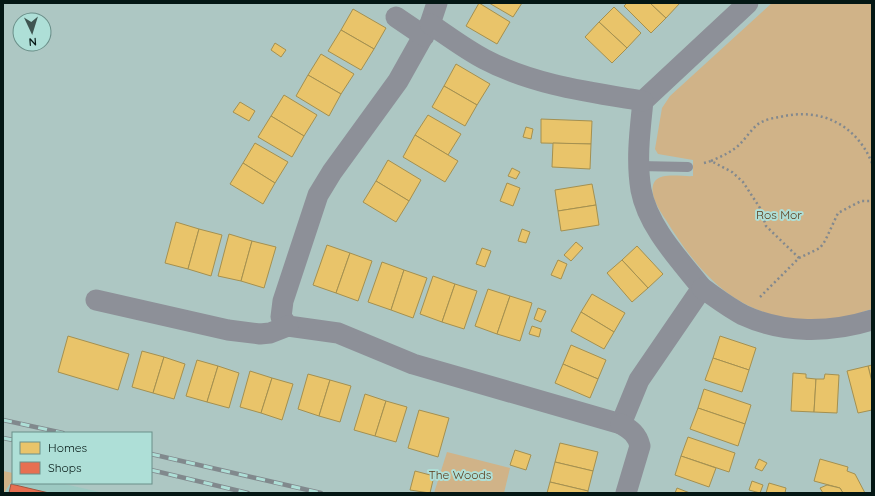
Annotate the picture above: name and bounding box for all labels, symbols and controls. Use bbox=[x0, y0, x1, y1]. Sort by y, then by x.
north arrow bbox=[12, 12, 52, 52]
text: N bbox=[28, 35, 37, 49]
park label: Ros Mor bbox=[756, 207, 802, 222]
legend bbox=[12, 432, 152, 484]
text: Homes bbox=[48, 440, 88, 455]
text: Shops bbox=[48, 460, 82, 475]
park label: The Woods bbox=[429, 467, 492, 482]

